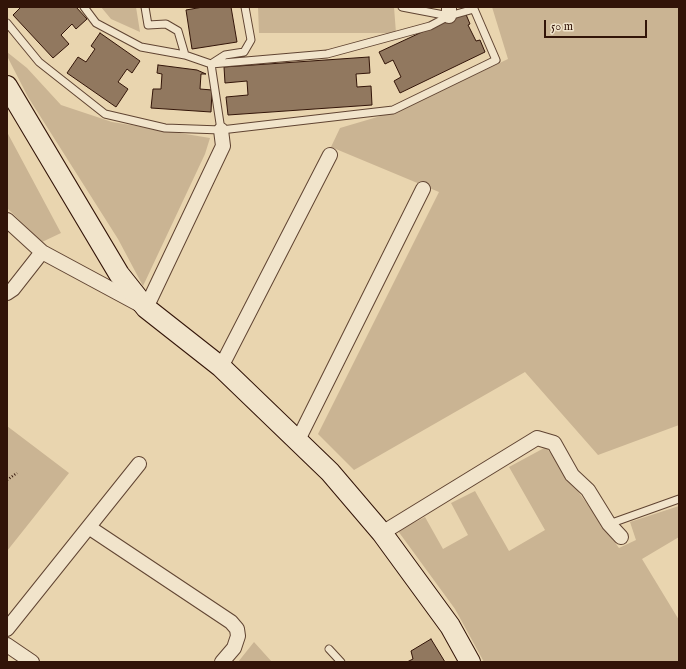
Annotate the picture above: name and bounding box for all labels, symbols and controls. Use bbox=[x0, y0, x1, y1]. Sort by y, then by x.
scale bar bbox=[546, 12, 649, 38]
text: 50 m bbox=[551, 19, 573, 34]

